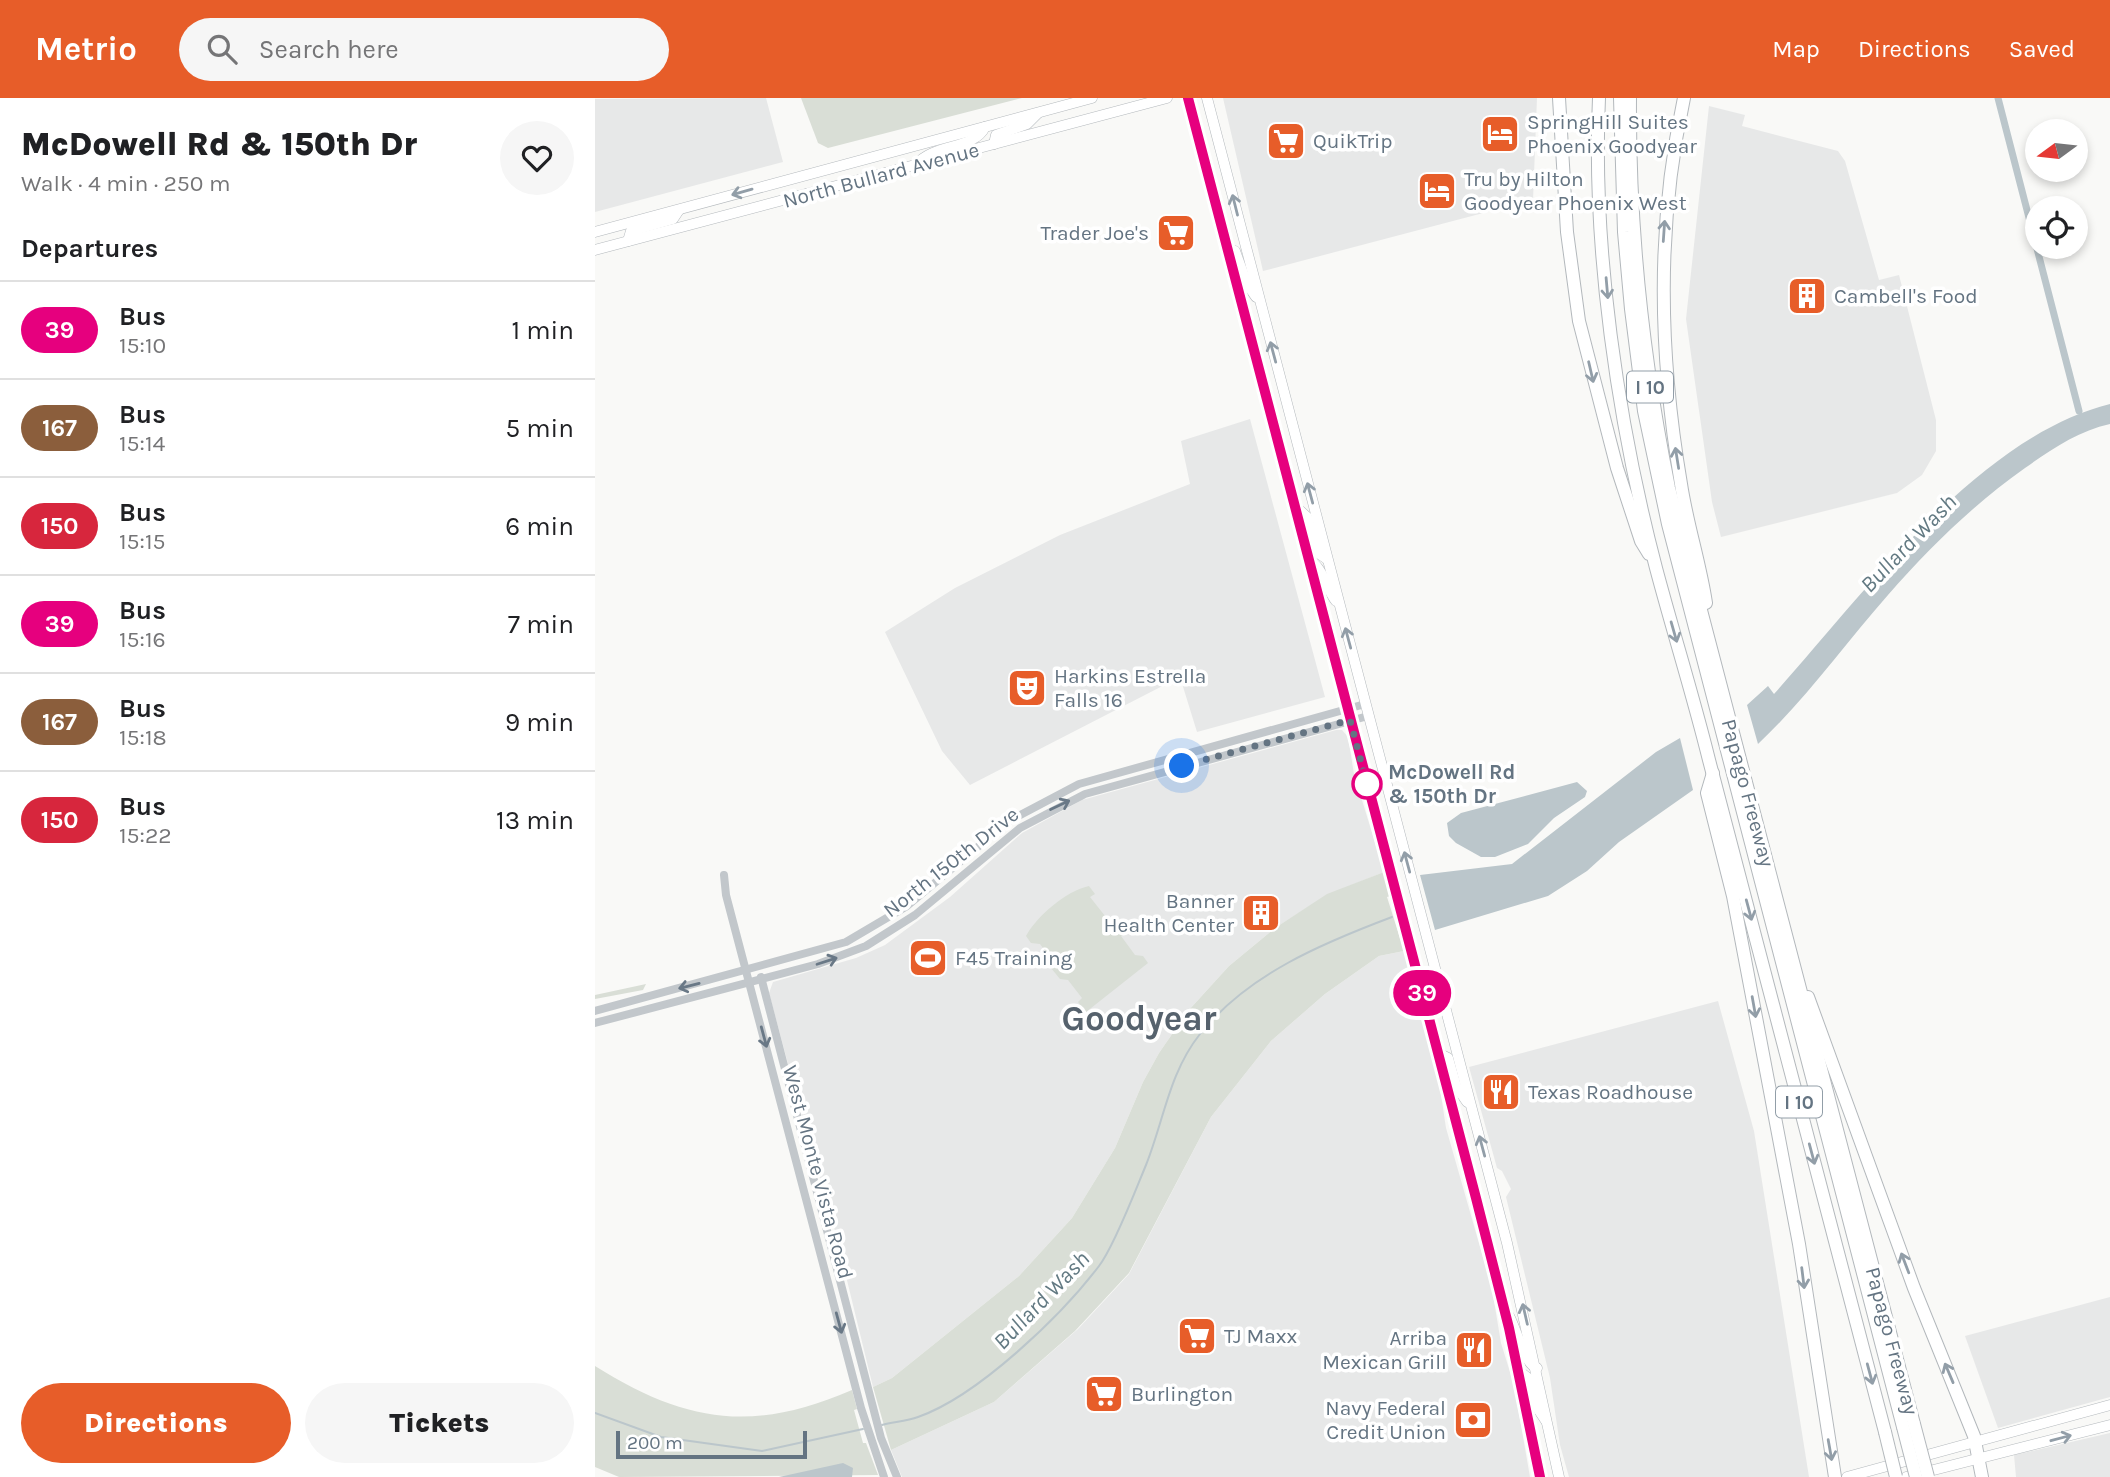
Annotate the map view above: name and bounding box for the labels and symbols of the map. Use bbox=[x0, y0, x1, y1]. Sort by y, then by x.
place label: SpringHill Suites Phoenix Goodyear bbox=[1527, 110, 1697, 158]
hotel icon: SpringHill Suites Phoenix Goodyear bbox=[1479, 113, 1521, 155]
north arrow bbox=[2025, 119, 2088, 182]
supermarket icon: QuikTrip bbox=[1265, 120, 1307, 162]
place label: QuikTrip bbox=[1313, 129, 1393, 153]
street label: North Bullard Avenue bbox=[780, 137, 982, 213]
place label: Tru by Hilton Goodyear Phoenix West bbox=[1464, 167, 1687, 215]
hotel icon: Tru by Hilton Goodyear Phoenix West bbox=[1416, 170, 1458, 212]
one-way arrow bbox=[732, 187, 754, 200]
one-way arrow bbox=[1228, 194, 1241, 216]
supermarket icon: Trader Joe's bbox=[1155, 212, 1197, 254]
place label: Trader Joe's bbox=[1040, 221, 1149, 245]
one-way arrow bbox=[1658, 221, 1671, 243]
building icon: Cambell's Food bbox=[1786, 275, 1828, 317]
one-way arrow bbox=[1601, 277, 1614, 299]
place label: Cambell's Food bbox=[1834, 284, 1978, 308]
one-way arrow bbox=[1266, 341, 1279, 364]
one-way arrow bbox=[1585, 360, 1598, 382]
road number: I 10 bbox=[1627, 372, 1673, 402]
one-way arrow bbox=[1670, 447, 1683, 470]
one-way arrow bbox=[1303, 482, 1316, 505]
water label: Bullard Wash bbox=[1855, 488, 1962, 598]
one-way arrow bbox=[1669, 621, 1682, 643]
one-way arrow bbox=[1341, 627, 1354, 650]
place label: Harkins Estrella Falls 16 bbox=[1054, 664, 1206, 712]
theatre icon: Harkins Estrella Falls 16 bbox=[1006, 667, 1048, 709]
street label: Papago Freeway bbox=[1717, 716, 1779, 870]
your location bbox=[1164, 748, 1199, 783]
place label: McDowell Rd & 150th Dr bbox=[1388, 760, 1515, 808]
marker: McDowell Rd & 150th Dr bbox=[1352, 769, 1382, 799]
one-way arrow bbox=[1049, 798, 1070, 812]
street label: North 150th Drive bbox=[879, 802, 1023, 922]
one-way arrow bbox=[1400, 851, 1413, 874]
place label: Banner Health Center bbox=[1104, 889, 1234, 937]
building icon: Banner Health Center bbox=[1240, 892, 1282, 934]
one-way arrow bbox=[1743, 898, 1756, 921]
sports icon: F45 Training bbox=[907, 937, 949, 979]
place label: F45 Training bbox=[955, 946, 1073, 970]
one-way arrow bbox=[816, 954, 838, 966]
line badge: 39 bbox=[1391, 970, 1453, 1016]
one-way arrow bbox=[678, 980, 701, 993]
one-way arrow bbox=[1747, 995, 1761, 1018]
district label: Goodyear bbox=[1061, 998, 1217, 1040]
one-way arrow bbox=[758, 1025, 771, 1048]
street label: West Monte Vista Road bbox=[778, 1062, 858, 1282]
restaurant icon: Texas Roadhouse bbox=[1480, 1071, 1522, 1113]
place label: Texas Roadhouse bbox=[1528, 1080, 1693, 1104]
road number: I 10 bbox=[1776, 1086, 1822, 1118]
one-way arrow bbox=[1475, 1135, 1488, 1158]
one-way arrow bbox=[1806, 1142, 1819, 1165]
water label: Bullard Wash bbox=[988, 1245, 1095, 1355]
one-way arrow bbox=[1897, 1253, 1910, 1274]
street label: Papago Freeway bbox=[1861, 1264, 1923, 1418]
one-way arrow bbox=[1796, 1266, 1809, 1288]
one-way arrow bbox=[1517, 1303, 1531, 1326]
one-way arrow bbox=[833, 1311, 846, 1333]
supermarket icon: TJ Maxx bbox=[1176, 1315, 1218, 1357]
place label: TJ Maxx bbox=[1224, 1324, 1298, 1348]
place label: Arriba Mexican Grill bbox=[1322, 1326, 1447, 1374]
restaurant icon: Arriba Mexican Grill bbox=[1453, 1329, 1495, 1371]
one-way arrow bbox=[1864, 1362, 1877, 1385]
one-way arrow bbox=[1942, 1362, 1955, 1384]
supermarket icon: Burlington bbox=[1083, 1373, 1125, 1415]
place label: Burlington bbox=[1131, 1382, 1233, 1406]
place label: Navy Federal Credit Union bbox=[1325, 1396, 1446, 1444]
bank icon: Navy Federal Credit Union bbox=[1452, 1399, 1494, 1441]
scale bar bbox=[616, 1428, 807, 1460]
one-way arrow bbox=[2049, 1431, 2071, 1444]
one-way arrow bbox=[1824, 1439, 1837, 1461]

